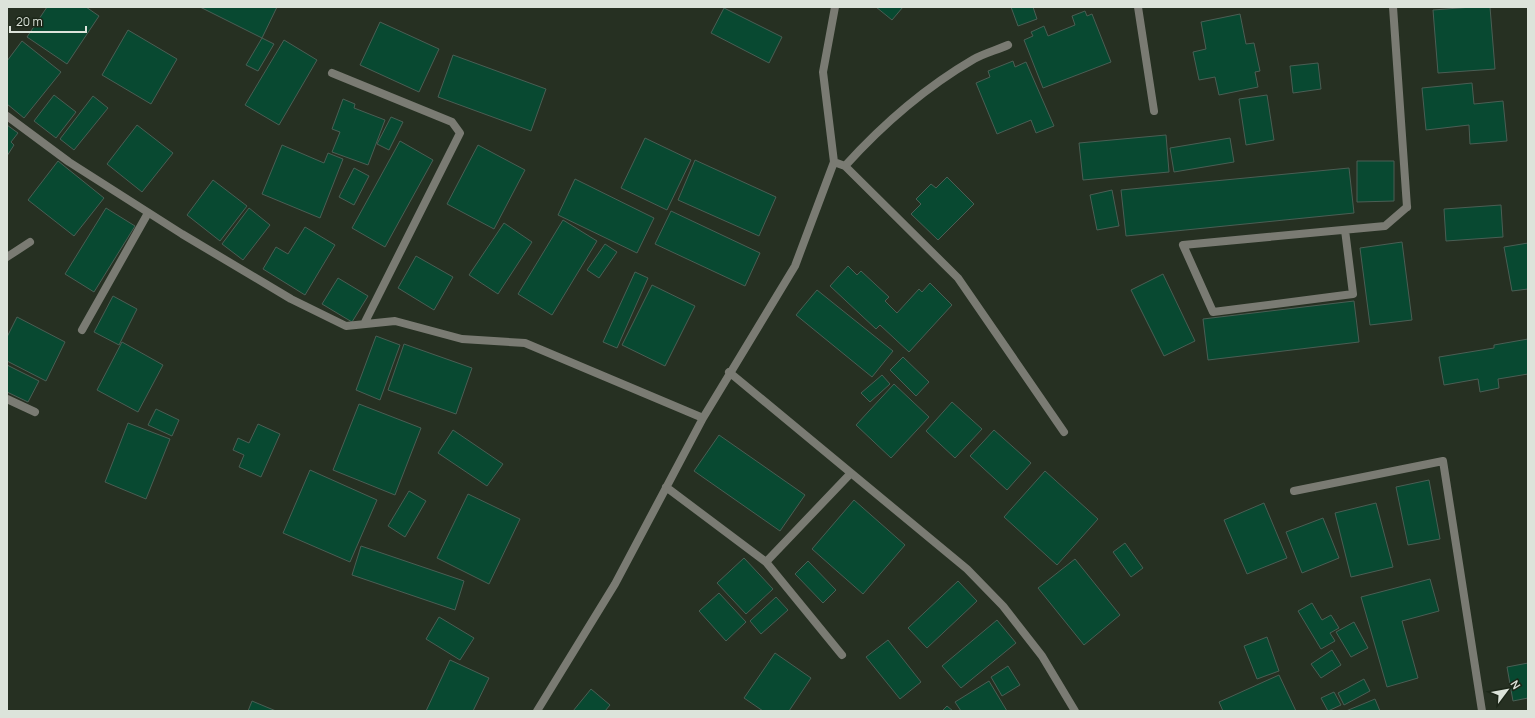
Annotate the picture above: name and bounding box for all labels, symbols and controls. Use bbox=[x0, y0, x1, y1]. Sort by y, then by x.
scale bar bbox=[10, 8, 86, 34]
text: 20 m bbox=[16, 13, 43, 30]
north arrow bbox=[1487, 670, 1527, 710]
text: N bbox=[1507, 677, 1524, 692]

